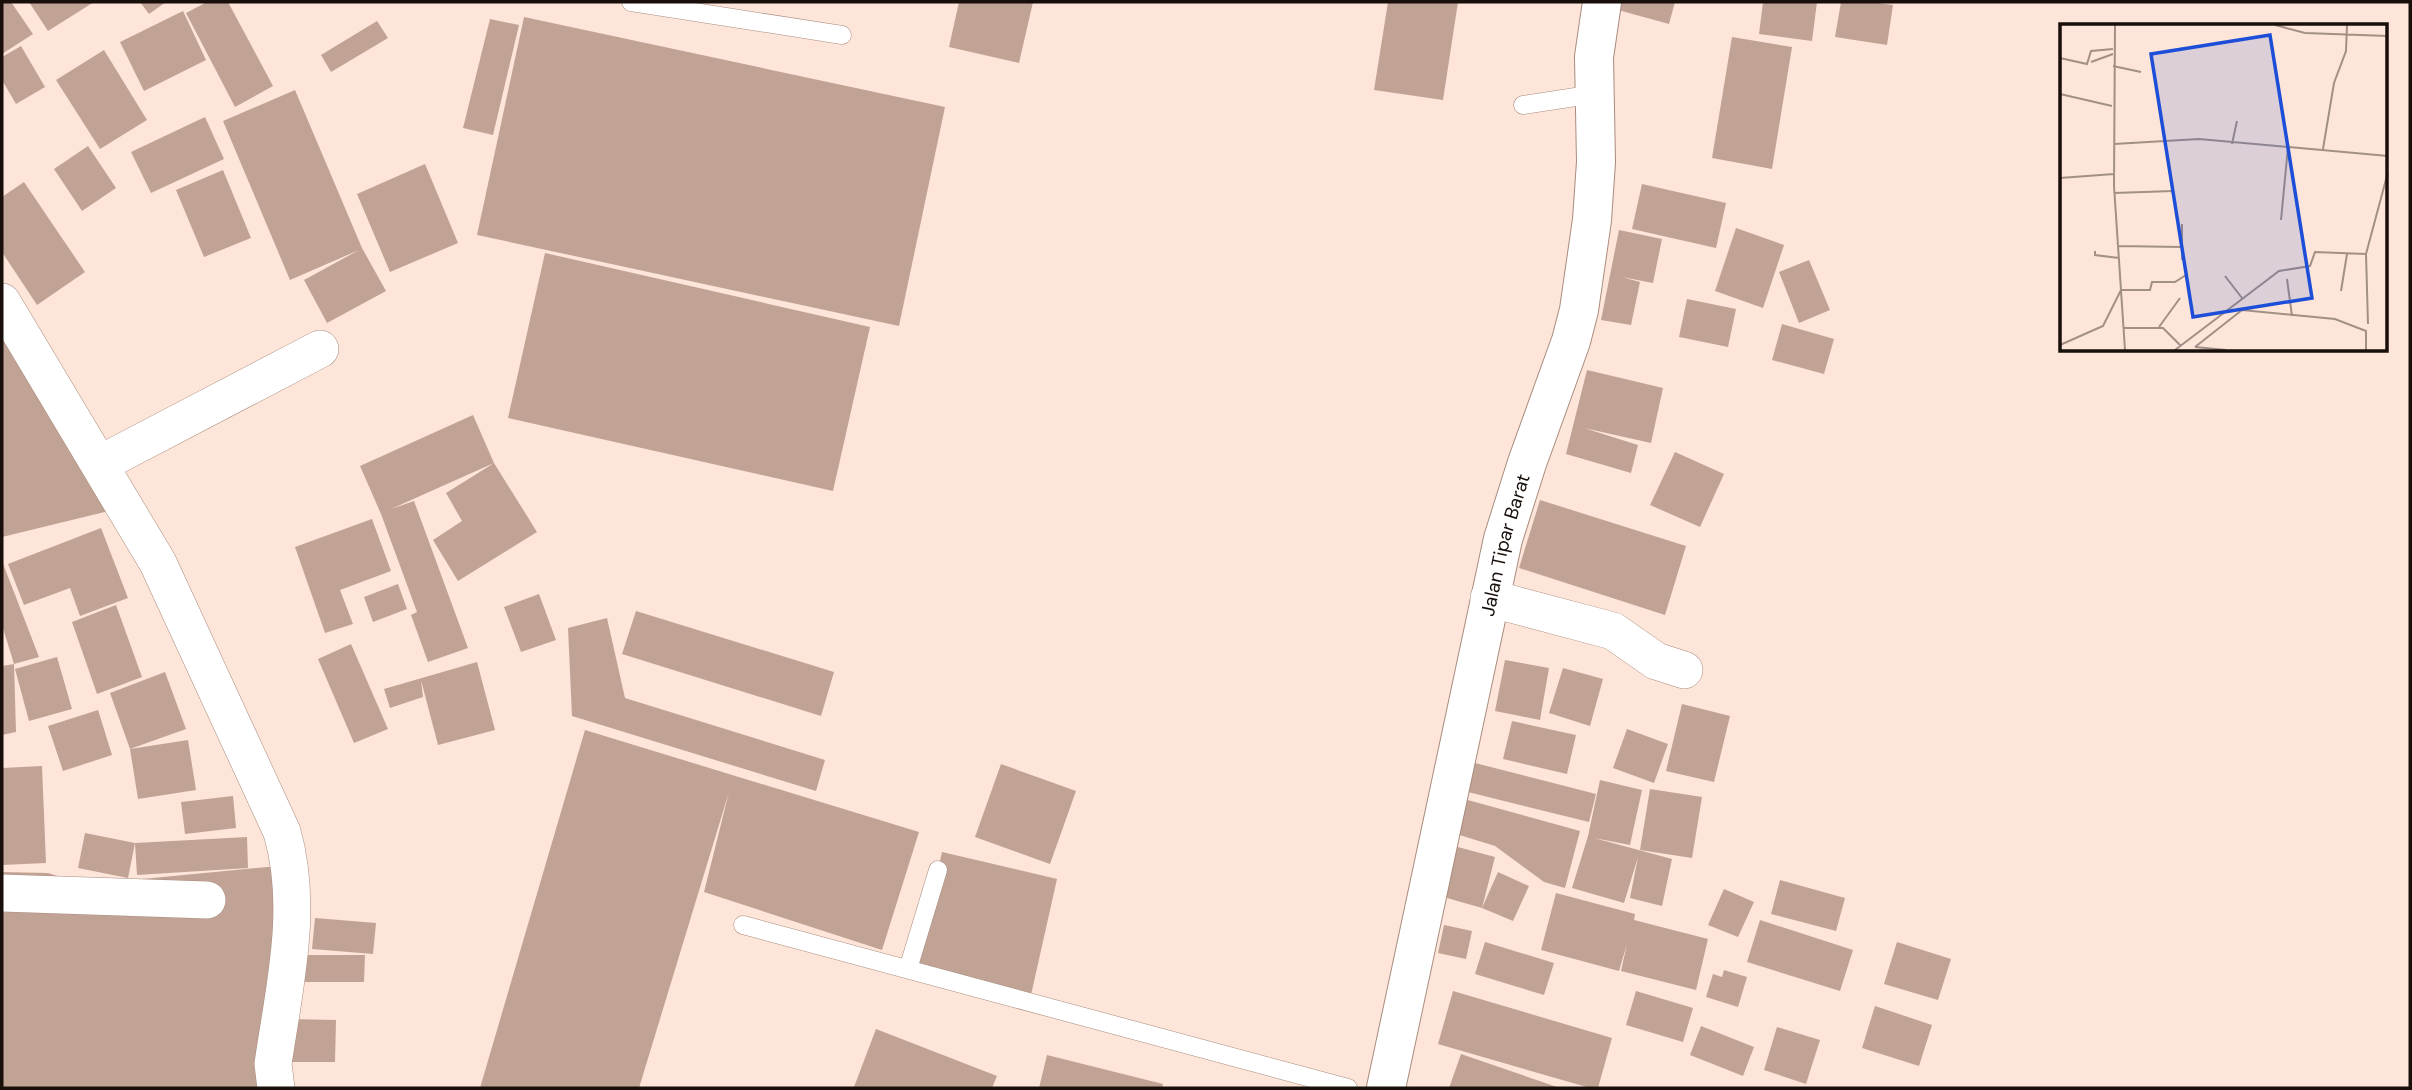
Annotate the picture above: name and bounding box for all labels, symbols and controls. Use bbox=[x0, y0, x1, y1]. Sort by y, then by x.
inset map bbox=[2060, 24, 2388, 352]
street label: Jalan Tipar Barat bbox=[1474, 471, 1535, 618]

